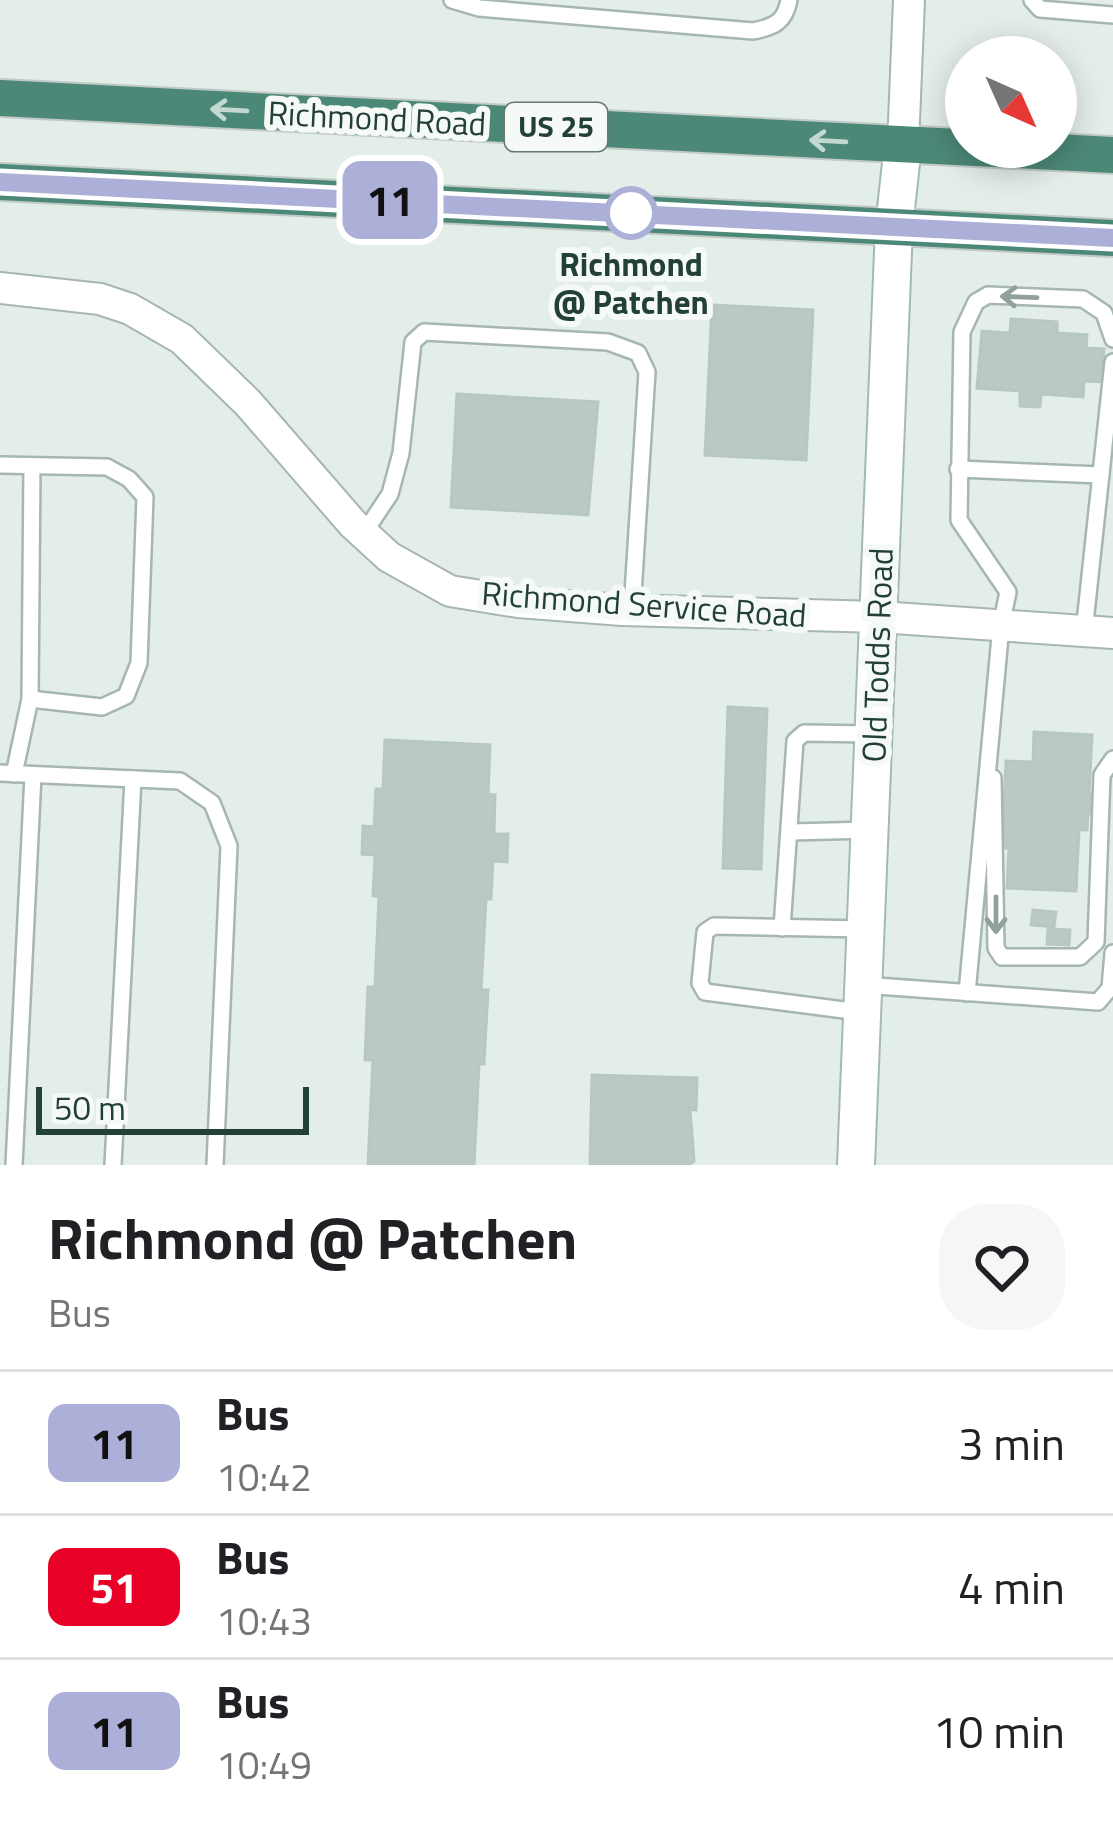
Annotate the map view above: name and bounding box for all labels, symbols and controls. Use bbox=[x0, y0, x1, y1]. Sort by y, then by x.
north arrow bbox=[945, 36, 1077, 168]
map controls bbox=[945, 36, 1077, 168]
street label: Richmond Road bbox=[267, 87, 487, 149]
one-way arrow bbox=[210, 98, 249, 121]
road number: US 25 bbox=[505, 103, 607, 151]
one-way arrow bbox=[809, 129, 848, 152]
line badge: 11 bbox=[336, 161, 444, 239]
text: 11 bbox=[366, 168, 414, 232]
marker: Richmond @ Patchen bbox=[606, 188, 656, 238]
place label: Richmond @ Patchen bbox=[553, 239, 709, 327]
one-way arrow bbox=[1000, 285, 1039, 308]
street label: Old Todds Road bbox=[848, 547, 906, 763]
street label: Richmond Service Road bbox=[480, 568, 808, 640]
one-way arrow bbox=[985, 895, 1007, 934]
scale bar bbox=[36, 1081, 309, 1134]
text: 50 m bbox=[54, 1083, 126, 1133]
text: Richmond @ Patchen bbox=[48, 1194, 577, 1281]
button: heart bbox=[939, 1204, 1065, 1330]
text: Bus bbox=[48, 1283, 111, 1342]
text: Bus bbox=[216, 1379, 290, 1447]
text: 3 min bbox=[958, 1409, 1065, 1477]
text: 11 bbox=[90, 1411, 138, 1475]
text: 10:42 bbox=[216, 1447, 312, 1506]
text: Bus bbox=[216, 1523, 290, 1591]
text: 4 min bbox=[958, 1553, 1065, 1621]
text: 51 bbox=[90, 1555, 138, 1619]
text: 10:43 bbox=[216, 1591, 312, 1650]
text: Bus bbox=[216, 1667, 290, 1735]
text: 10 min bbox=[933, 1697, 1065, 1765]
text: 11 bbox=[90, 1699, 138, 1763]
text: 10:49 bbox=[216, 1735, 312, 1794]

